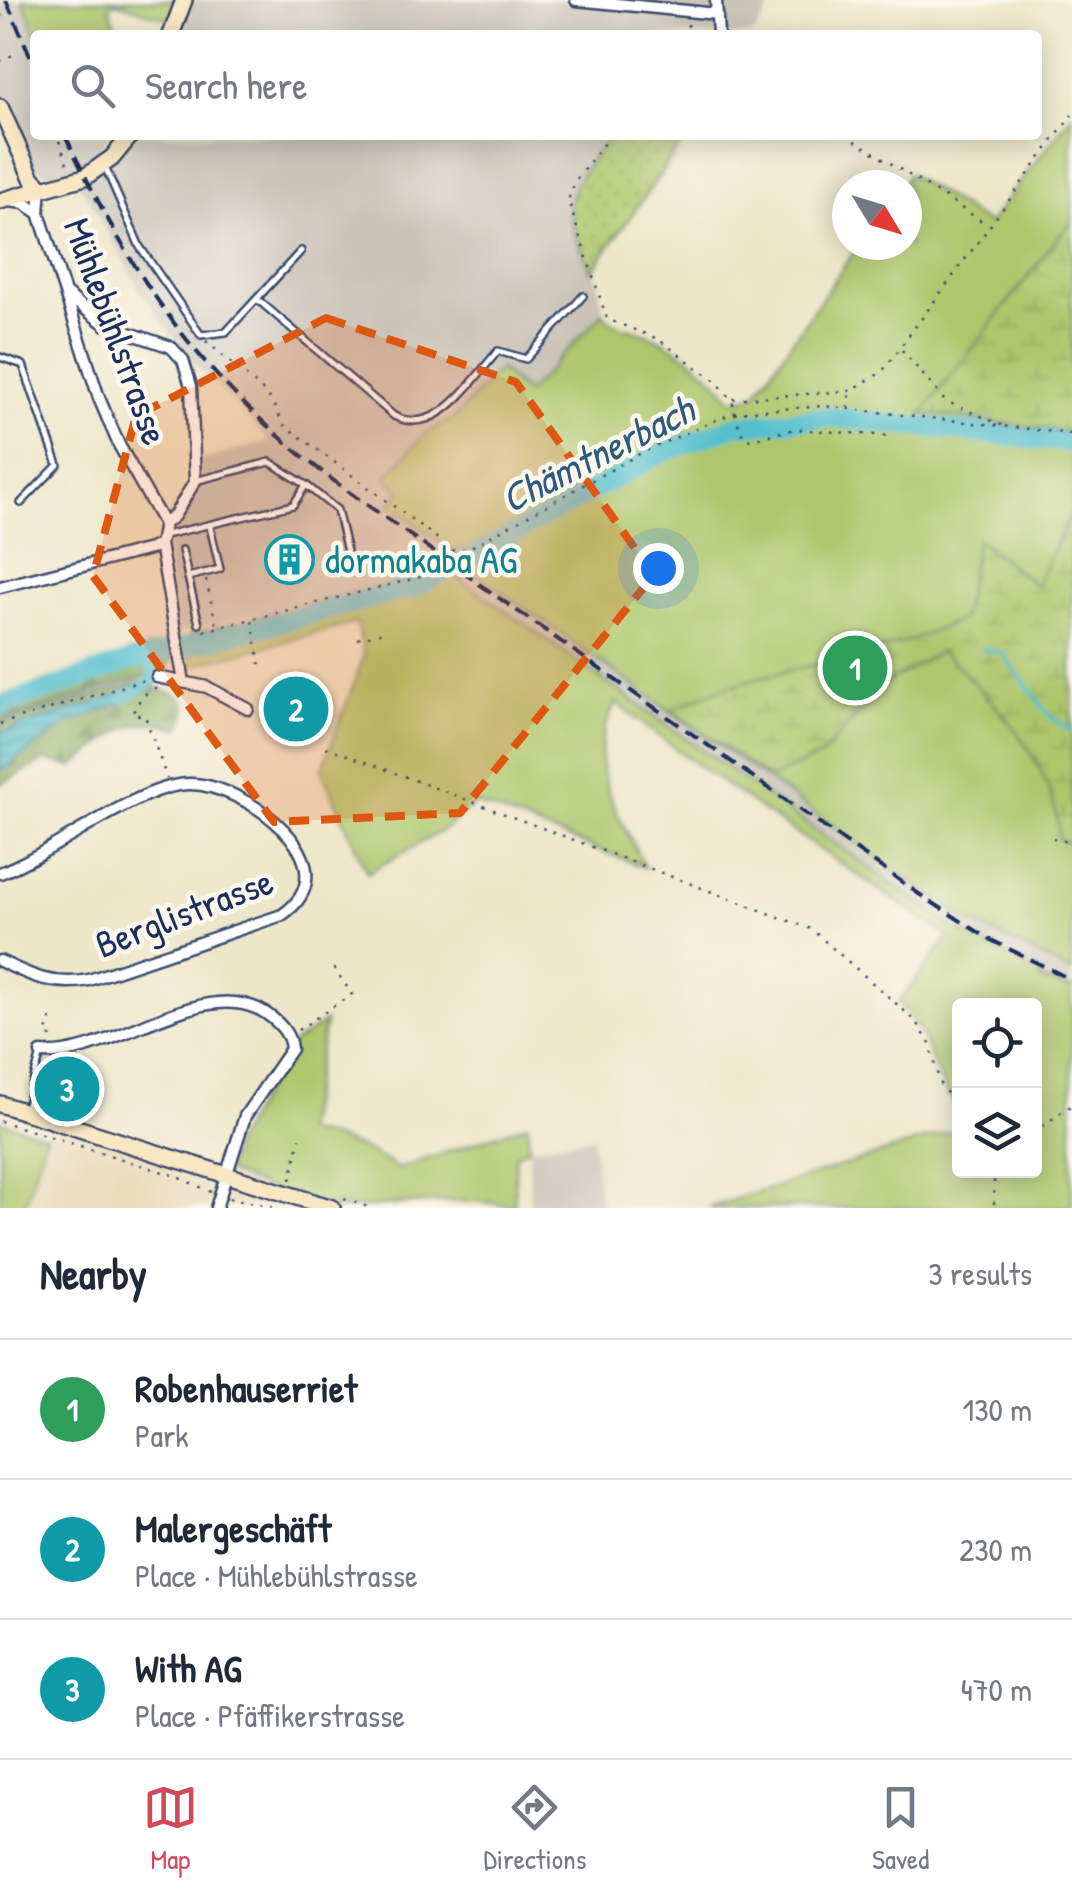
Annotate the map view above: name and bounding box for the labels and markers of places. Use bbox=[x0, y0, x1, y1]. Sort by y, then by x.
building icon: dormakaba AG bbox=[264, 533, 316, 585]
place label: dormakaba AG bbox=[325, 533, 518, 585]
pin: 1 bbox=[822, 630, 888, 706]
pin: 2 bbox=[264, 672, 328, 746]
pin: 3 bbox=[34, 1052, 100, 1126]

